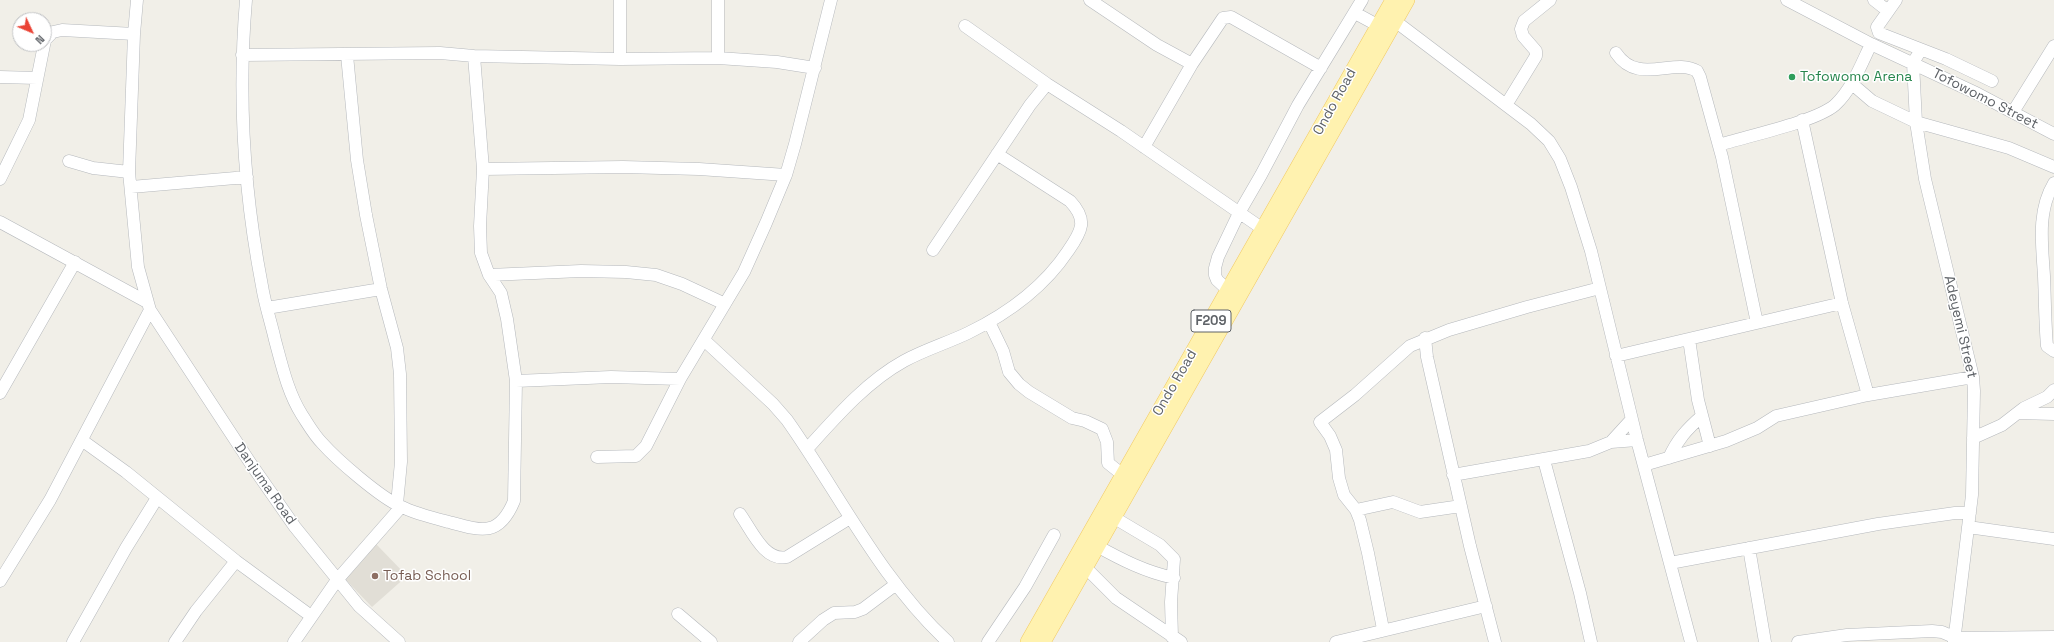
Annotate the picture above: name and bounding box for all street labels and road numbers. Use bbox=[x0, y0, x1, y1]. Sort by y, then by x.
street label: Tofowomo Street bbox=[1929, 65, 2041, 133]
street label: Ondo Road bbox=[1310, 66, 1360, 138]
street label: Adeyemi Street bbox=[1940, 274, 1980, 380]
road number: F209 bbox=[1191, 310, 1231, 332]
street label: Ondo Road bbox=[1149, 347, 1201, 419]
street label: Danjuma Road bbox=[231, 440, 299, 528]

